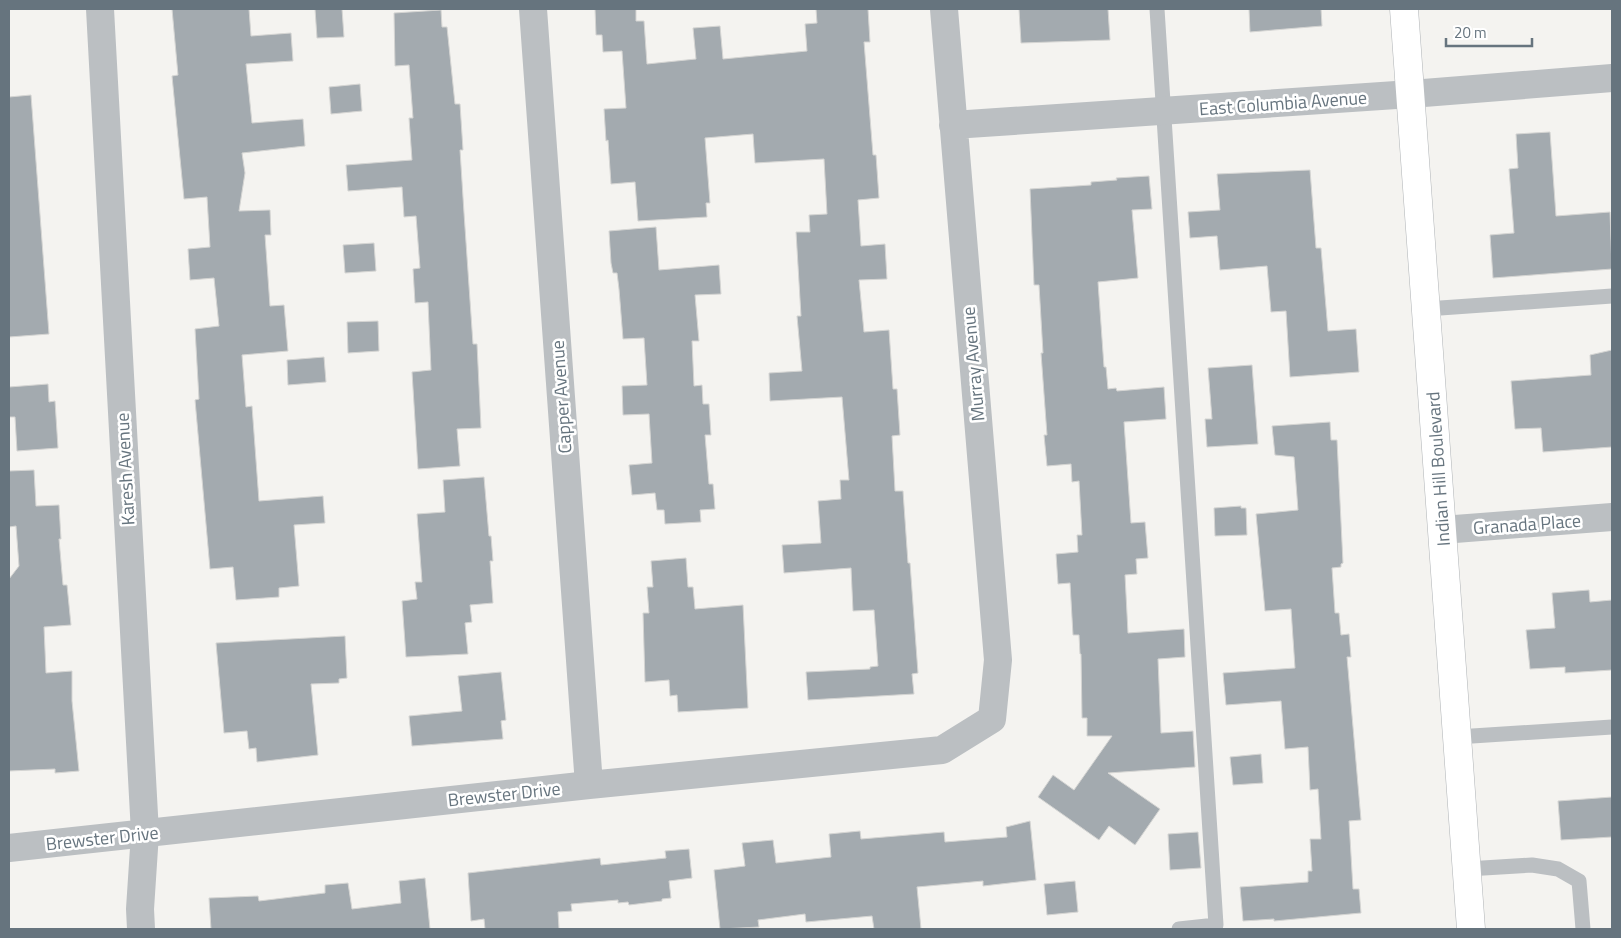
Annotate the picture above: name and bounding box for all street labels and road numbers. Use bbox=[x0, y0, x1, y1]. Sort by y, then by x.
street label: East Columbia Avenue bbox=[1198, 84, 1368, 122]
street label: Murray Avenue bbox=[955, 306, 991, 422]
street label: Capper Avenue bbox=[544, 340, 578, 454]
street label: Indian Hill Boulevard bbox=[1419, 391, 1457, 547]
street label: Karesh Avenue bbox=[109, 412, 141, 526]
street label: Granada Place bbox=[1472, 507, 1582, 541]
street label: Brewster Drive bbox=[446, 775, 562, 813]
street label: Brewster Drive bbox=[44, 819, 160, 857]

